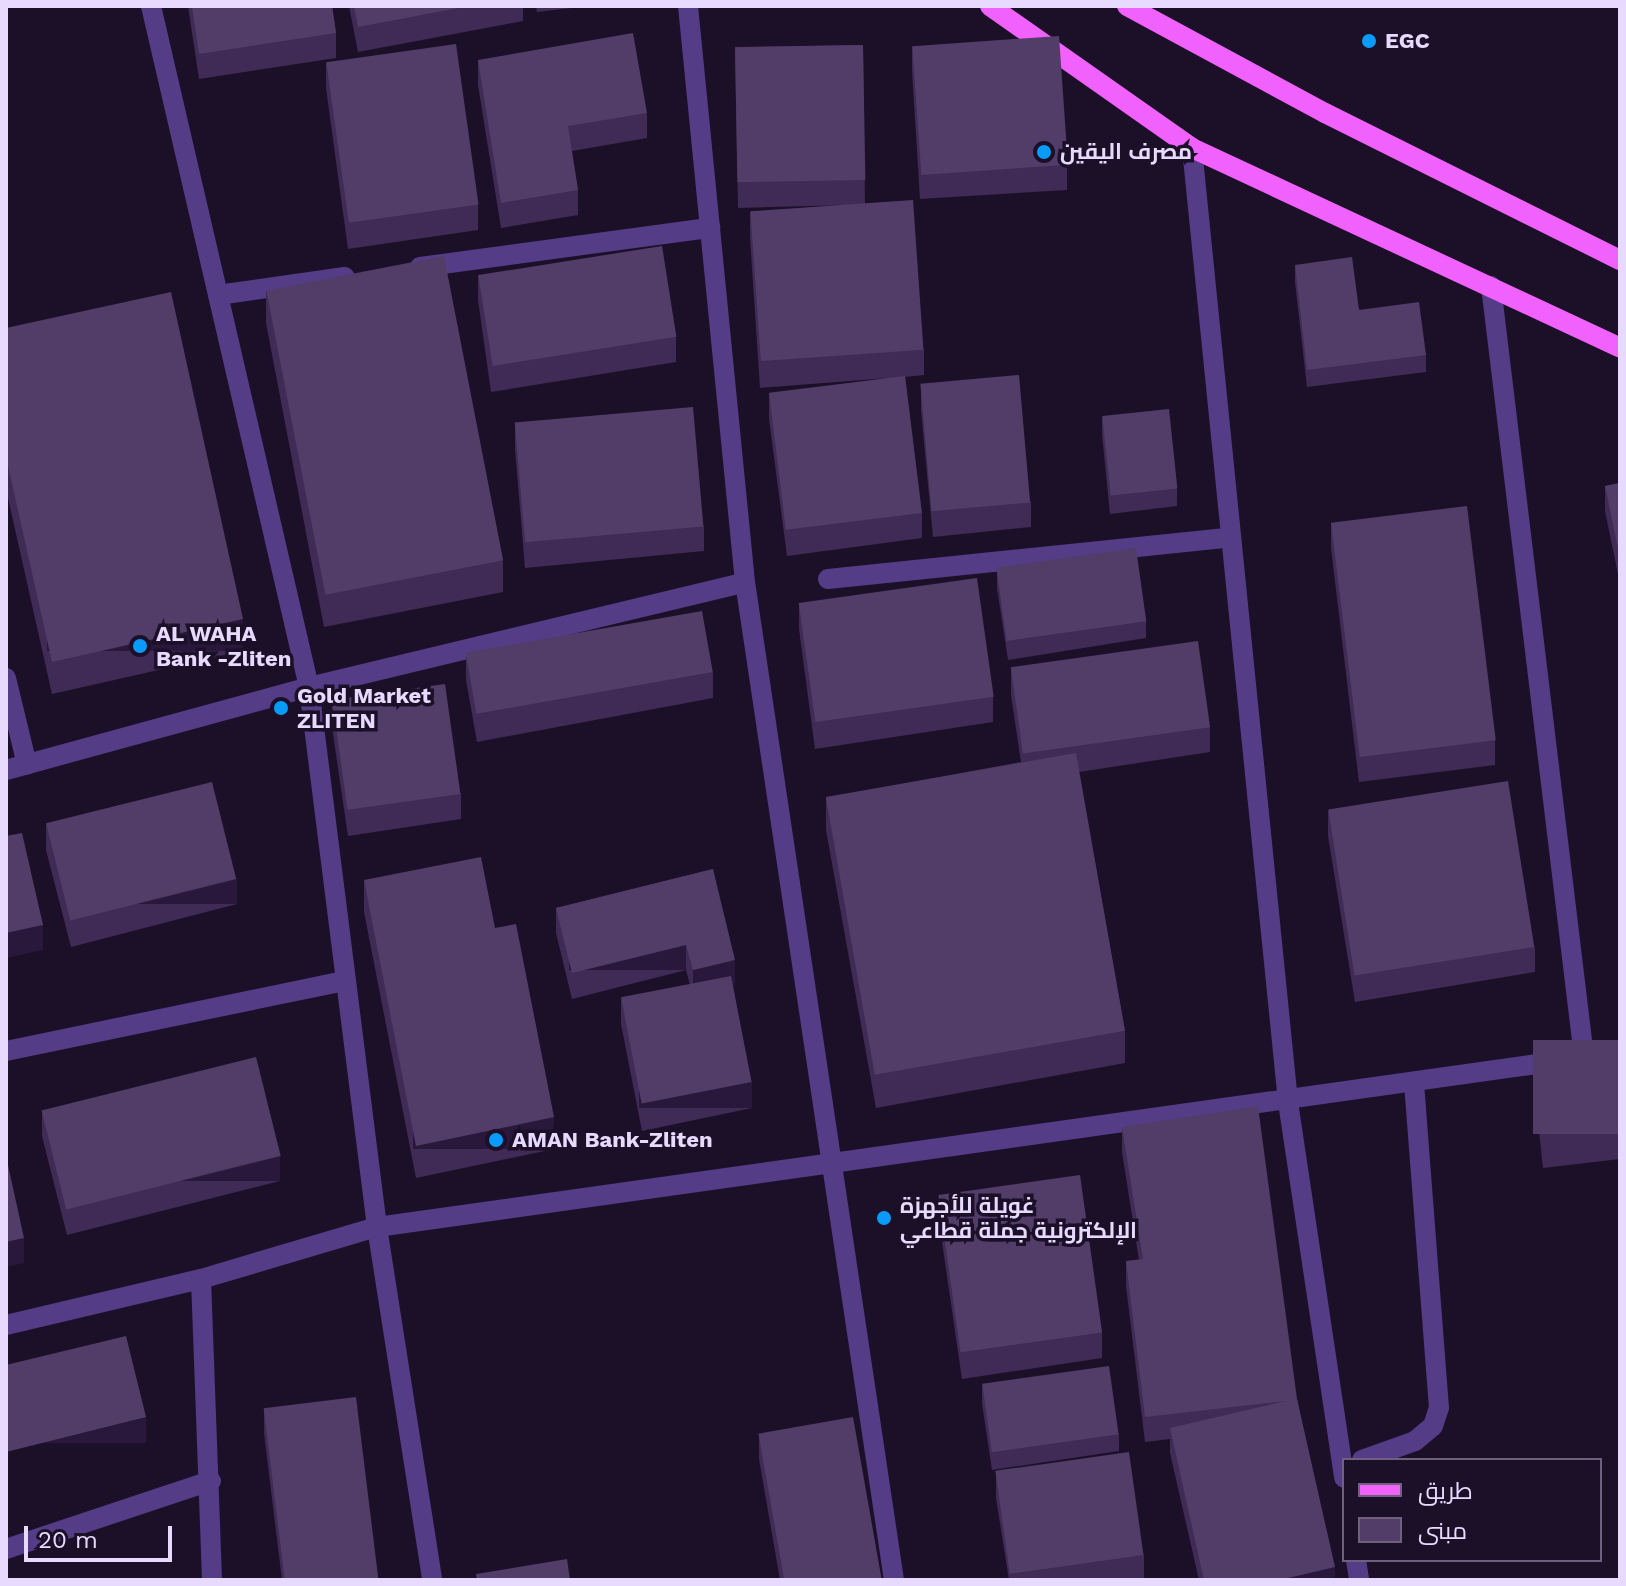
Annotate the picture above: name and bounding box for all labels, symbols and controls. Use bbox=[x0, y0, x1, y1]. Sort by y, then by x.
place label: EGC bbox=[1385, 28, 1430, 54]
marker: EGC bbox=[1360, 32, 1378, 50]
place label: مصرف اليقين bbox=[1060, 139, 1192, 165]
marker: مصرف اليقين bbox=[1035, 143, 1053, 161]
place label: AL WAHA Bank -Zliten bbox=[156, 620, 292, 672]
marker: AL WAHA Bank -Zliten bbox=[131, 637, 149, 655]
place label: Gold Market ZLITEN bbox=[297, 682, 431, 734]
marker: Gold Market ZLITEN bbox=[272, 699, 290, 717]
place label: AMAN Bank-Zliten bbox=[512, 1127, 713, 1153]
marker: AMAN Bank-Zliten bbox=[487, 1131, 505, 1149]
place label: غويلة للأجهزة الإلكترونية جملة قطاعي bbox=[900, 1192, 1137, 1244]
marker: غويلة للأجهزة الإلكترونية جملة قطاعي bbox=[875, 1209, 893, 1227]
legend bbox=[1342, 1458, 1602, 1562]
text: طريق bbox=[1418, 1477, 1473, 1505]
scale bar bbox=[28, 1510, 176, 1560]
text: مبنى bbox=[1418, 1517, 1467, 1545]
text: 20 m bbox=[38, 1526, 98, 1554]

